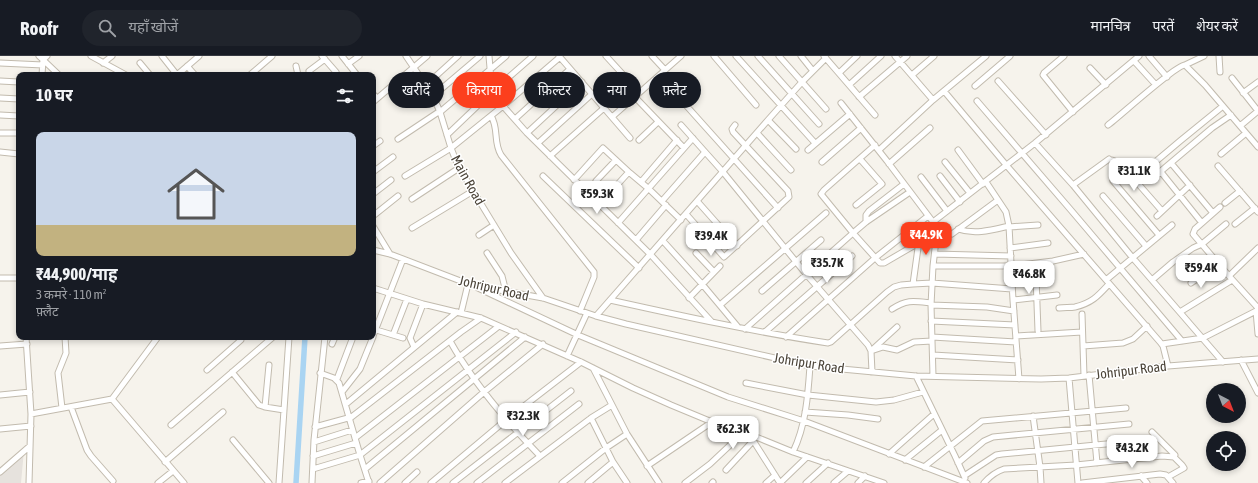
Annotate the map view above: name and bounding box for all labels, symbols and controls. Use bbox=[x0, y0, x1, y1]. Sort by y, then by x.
search box bbox=[82, 10, 362, 46]
text: Roofr bbox=[20, 17, 58, 39]
icon: search bbox=[96, 17, 118, 39]
text: यहाँ खोजें bbox=[128, 18, 178, 35]
text: मानचित्र bbox=[1091, 18, 1131, 34]
text: परतें bbox=[1153, 18, 1174, 34]
text: शेयर करें bbox=[1196, 18, 1238, 34]
chip: खरीदें bbox=[388, 72, 444, 108]
chip: किराया bbox=[452, 72, 516, 108]
chip: फ़िल्टर bbox=[524, 72, 585, 108]
chip: नया bbox=[593, 72, 641, 108]
chip: फ़्लैट bbox=[649, 72, 701, 108]
text: 10 घर bbox=[36, 85, 73, 105]
icon: filters bbox=[334, 85, 356, 107]
street label: Main Road bbox=[448, 152, 488, 208]
icon: home bbox=[160, 158, 232, 230]
pin: ₹31.1K bbox=[1101, 158, 1167, 192]
text: ₹31.1K bbox=[1118, 163, 1150, 178]
pin: ₹59.3K bbox=[564, 181, 630, 215]
text: ₹59.3K bbox=[581, 186, 613, 201]
pin: ₹44.9K bbox=[893, 222, 959, 256]
pin: ₹39.4K bbox=[678, 223, 744, 257]
text: ₹44.9K bbox=[910, 227, 942, 242]
text: ₹39.4K bbox=[695, 228, 727, 243]
pin: ₹35.7K bbox=[794, 250, 860, 284]
text: ₹35.7K bbox=[811, 255, 843, 270]
pin: ₹59.4K bbox=[1168, 255, 1234, 289]
text: ₹59.4K bbox=[1185, 260, 1217, 275]
pin: ₹46.8K bbox=[996, 261, 1062, 295]
text: ₹44,900/माह bbox=[36, 264, 118, 284]
text: ₹46.8K bbox=[1013, 266, 1045, 281]
street label: Johripur Road bbox=[457, 272, 531, 304]
text: 3 कमरे · 110 m² bbox=[36, 287, 106, 302]
text: फ़्लैट bbox=[36, 304, 59, 319]
street label: Johripur Road bbox=[773, 350, 845, 376]
street label: Johripur Road bbox=[1095, 358, 1167, 382]
north arrow bbox=[1206, 383, 1246, 423]
map controls bbox=[1206, 383, 1246, 471]
pin: ₹32.3K bbox=[490, 403, 556, 437]
text: ₹32.3K bbox=[507, 408, 539, 423]
pin: ₹62.3K bbox=[700, 416, 766, 450]
text: ₹62.3K bbox=[717, 421, 749, 436]
button: locate bbox=[1206, 431, 1246, 471]
pin: ₹43.2K bbox=[1099, 435, 1165, 469]
text: ₹43.2K bbox=[1116, 440, 1148, 455]

